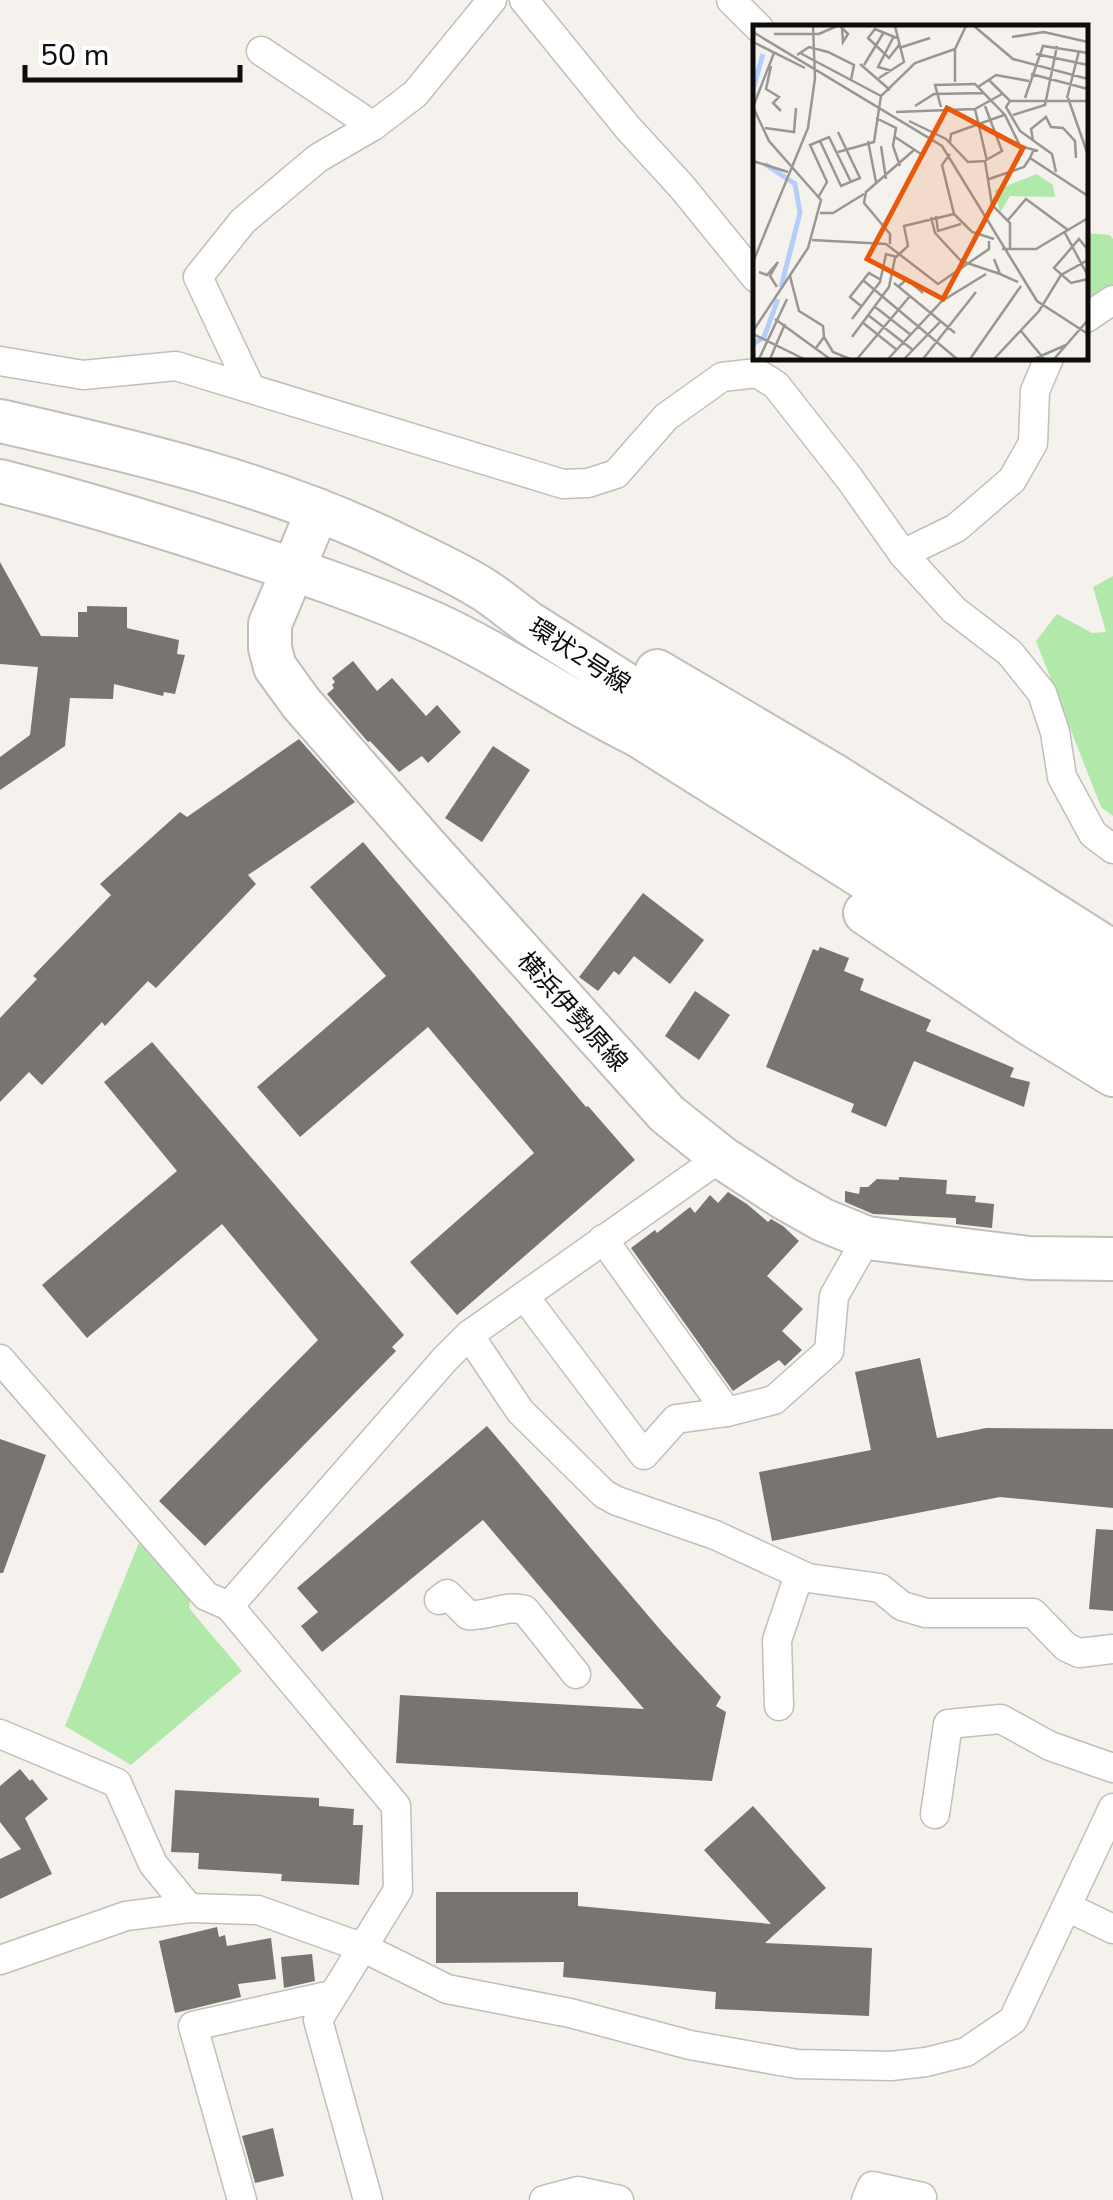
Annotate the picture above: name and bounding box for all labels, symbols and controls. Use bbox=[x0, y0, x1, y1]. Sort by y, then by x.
scale bar bbox=[25, 20, 240, 82]
inset map bbox=[753, 25, 1088, 360]
text: 50 m bbox=[40, 35, 109, 76]
street label: 環状2号線 bbox=[522, 610, 637, 701]
street label: 横浜伊勢原線 bbox=[509, 945, 635, 1079]

